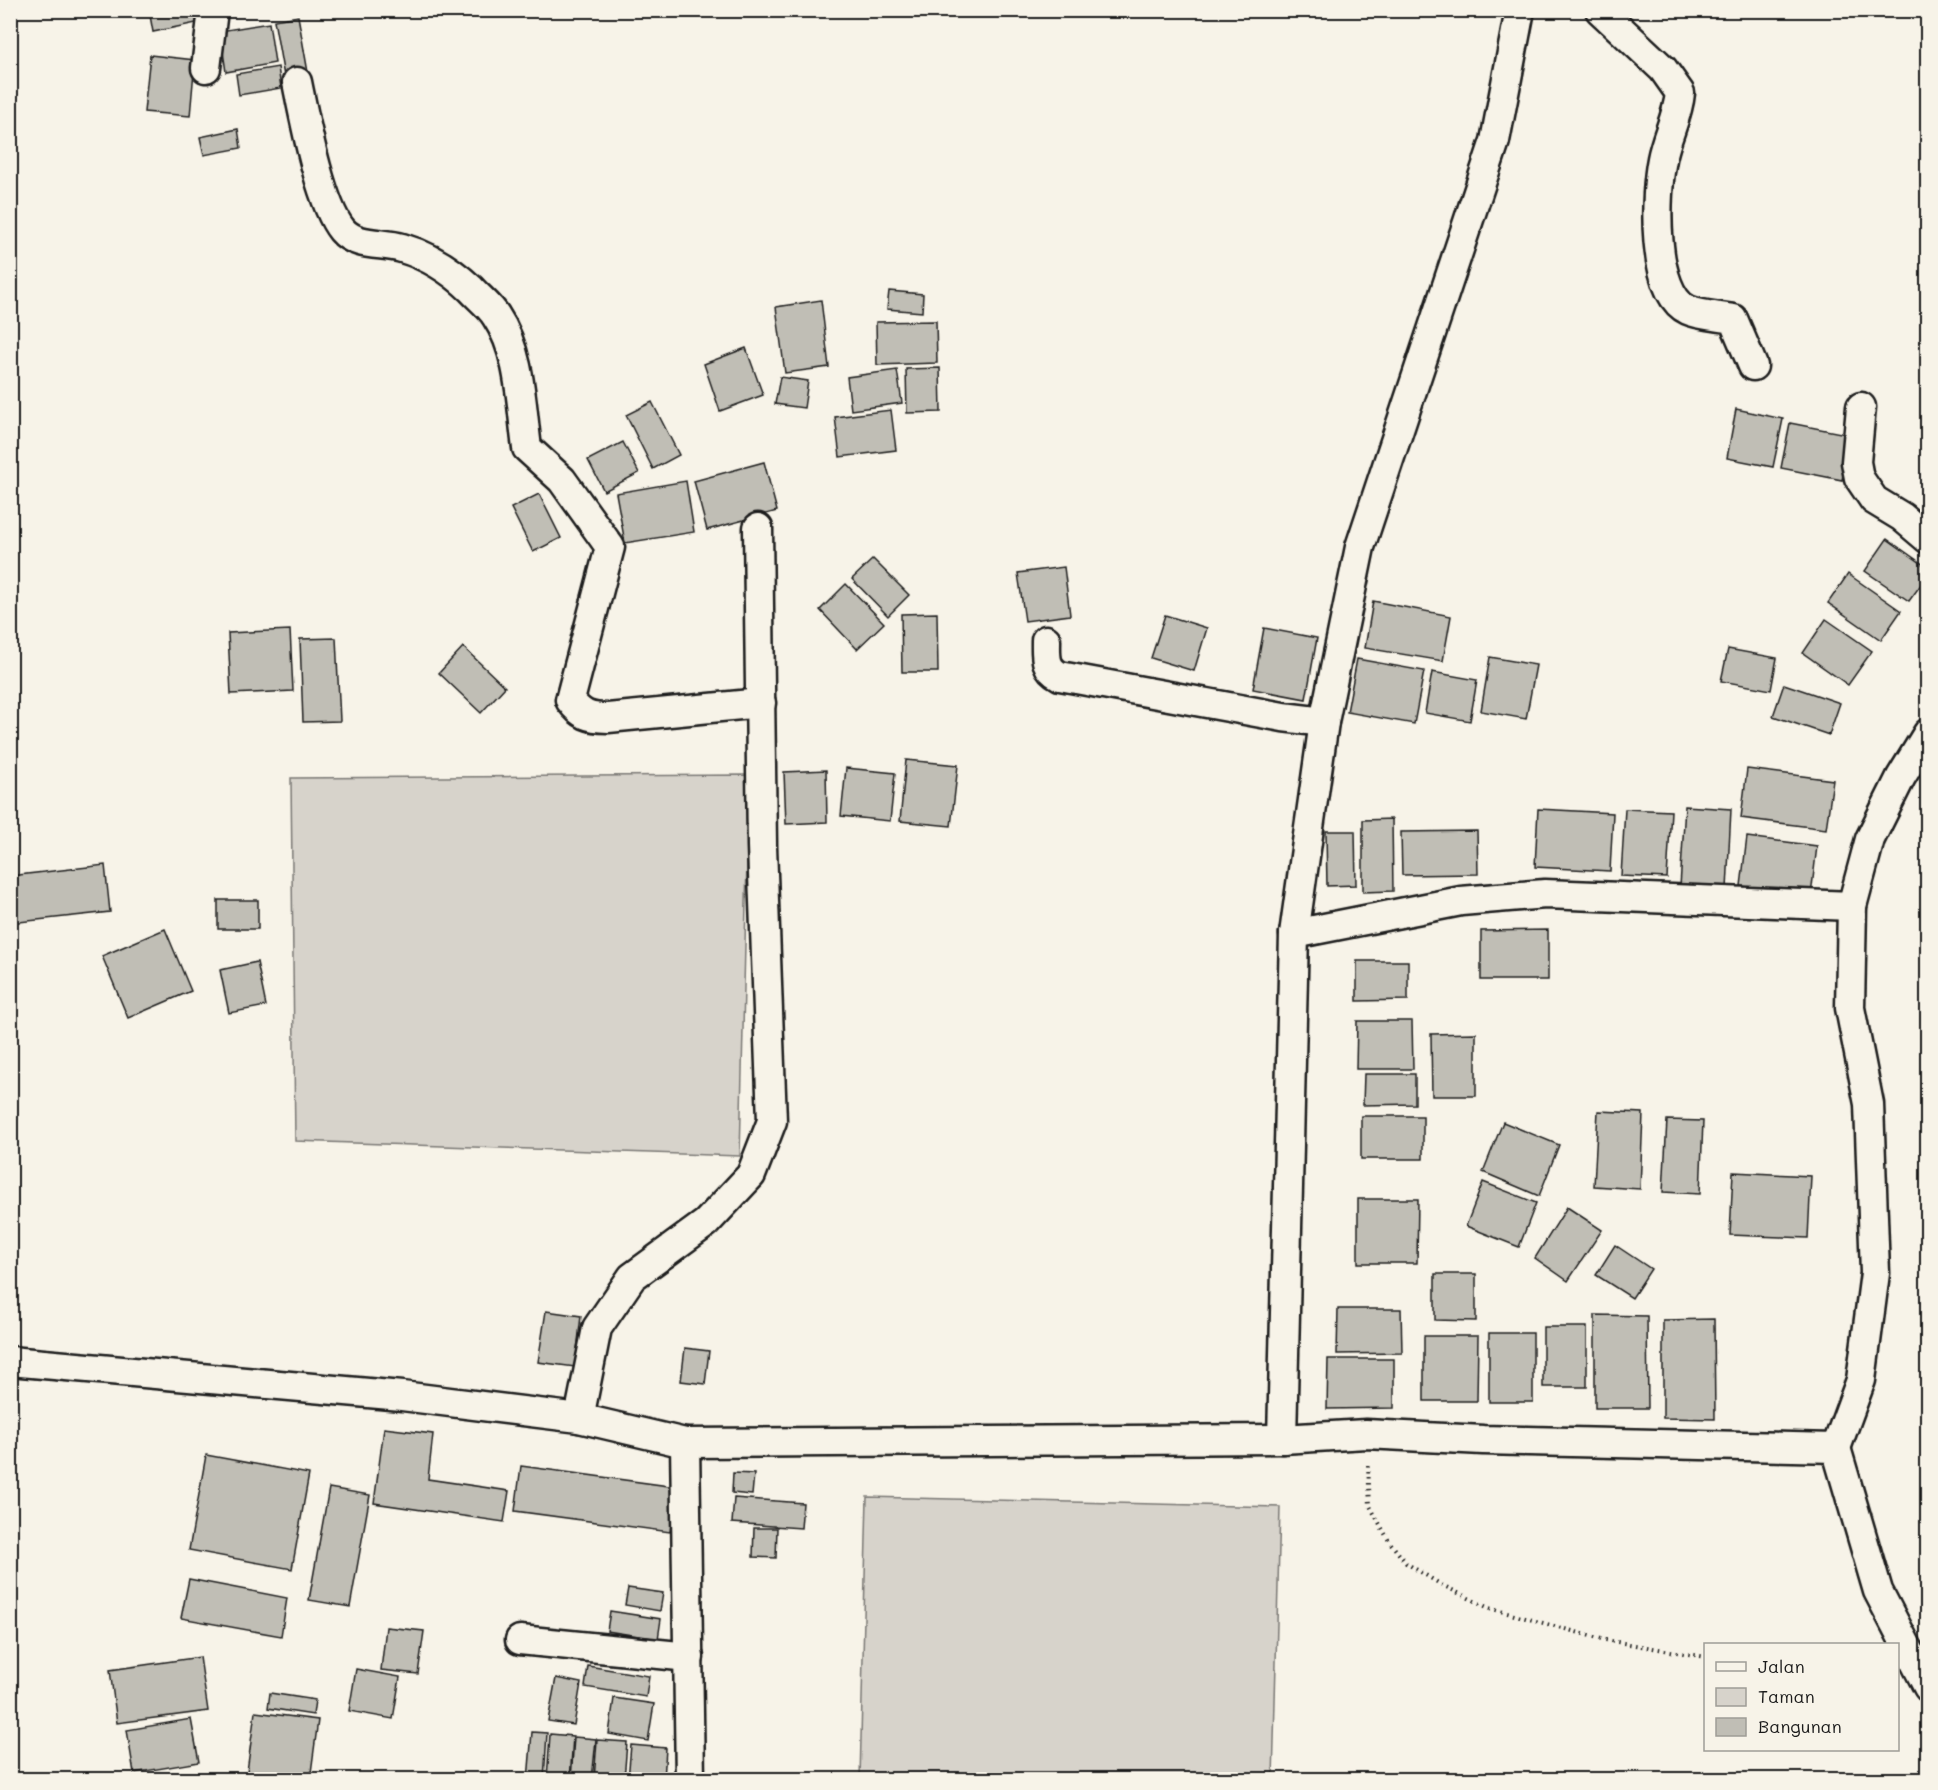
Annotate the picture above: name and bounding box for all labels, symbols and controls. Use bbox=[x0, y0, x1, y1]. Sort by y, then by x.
legend bbox=[1704, 1643, 1899, 1751]
text: Jalan bbox=[1758, 1654, 1805, 1678]
text: Taman bbox=[1758, 1684, 1815, 1708]
text: Bangunan bbox=[1758, 1714, 1842, 1738]

